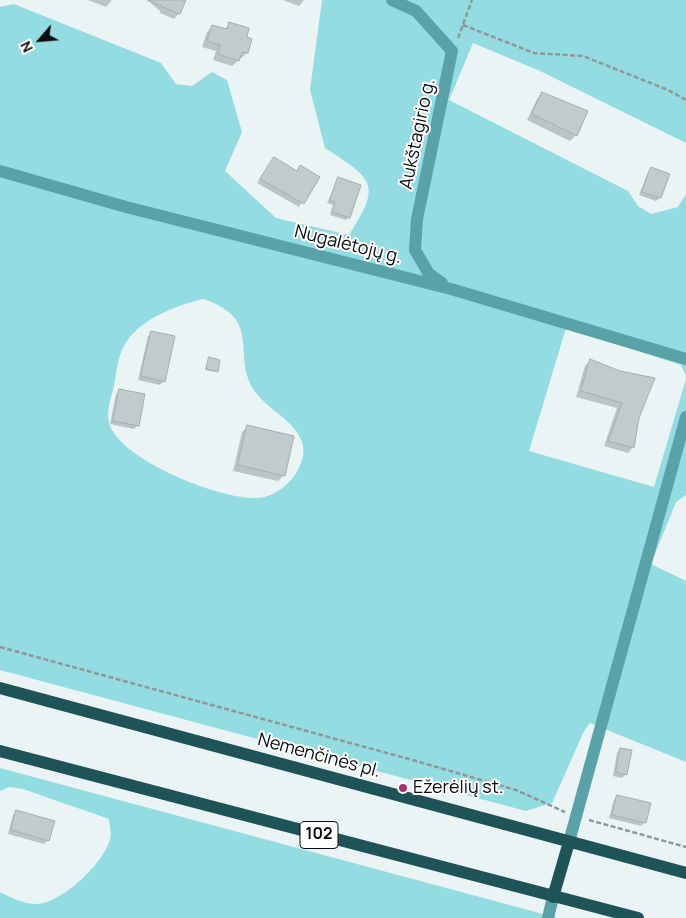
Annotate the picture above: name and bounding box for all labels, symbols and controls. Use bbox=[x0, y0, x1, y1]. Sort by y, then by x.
north arrow bbox=[15, 15, 65, 65]
text: N bbox=[15, 38, 37, 56]
street label: Aukštagirio g. bbox=[396, 77, 440, 191]
street label: Nugalėtojų g. bbox=[292, 221, 404, 269]
street label: Nemenčinės pl. bbox=[255, 729, 383, 783]
place label: Ežerėlių st. bbox=[413, 777, 504, 799]
marker: Ežerėlių st. bbox=[397, 782, 409, 794]
road number: 102 bbox=[300, 822, 338, 848]

